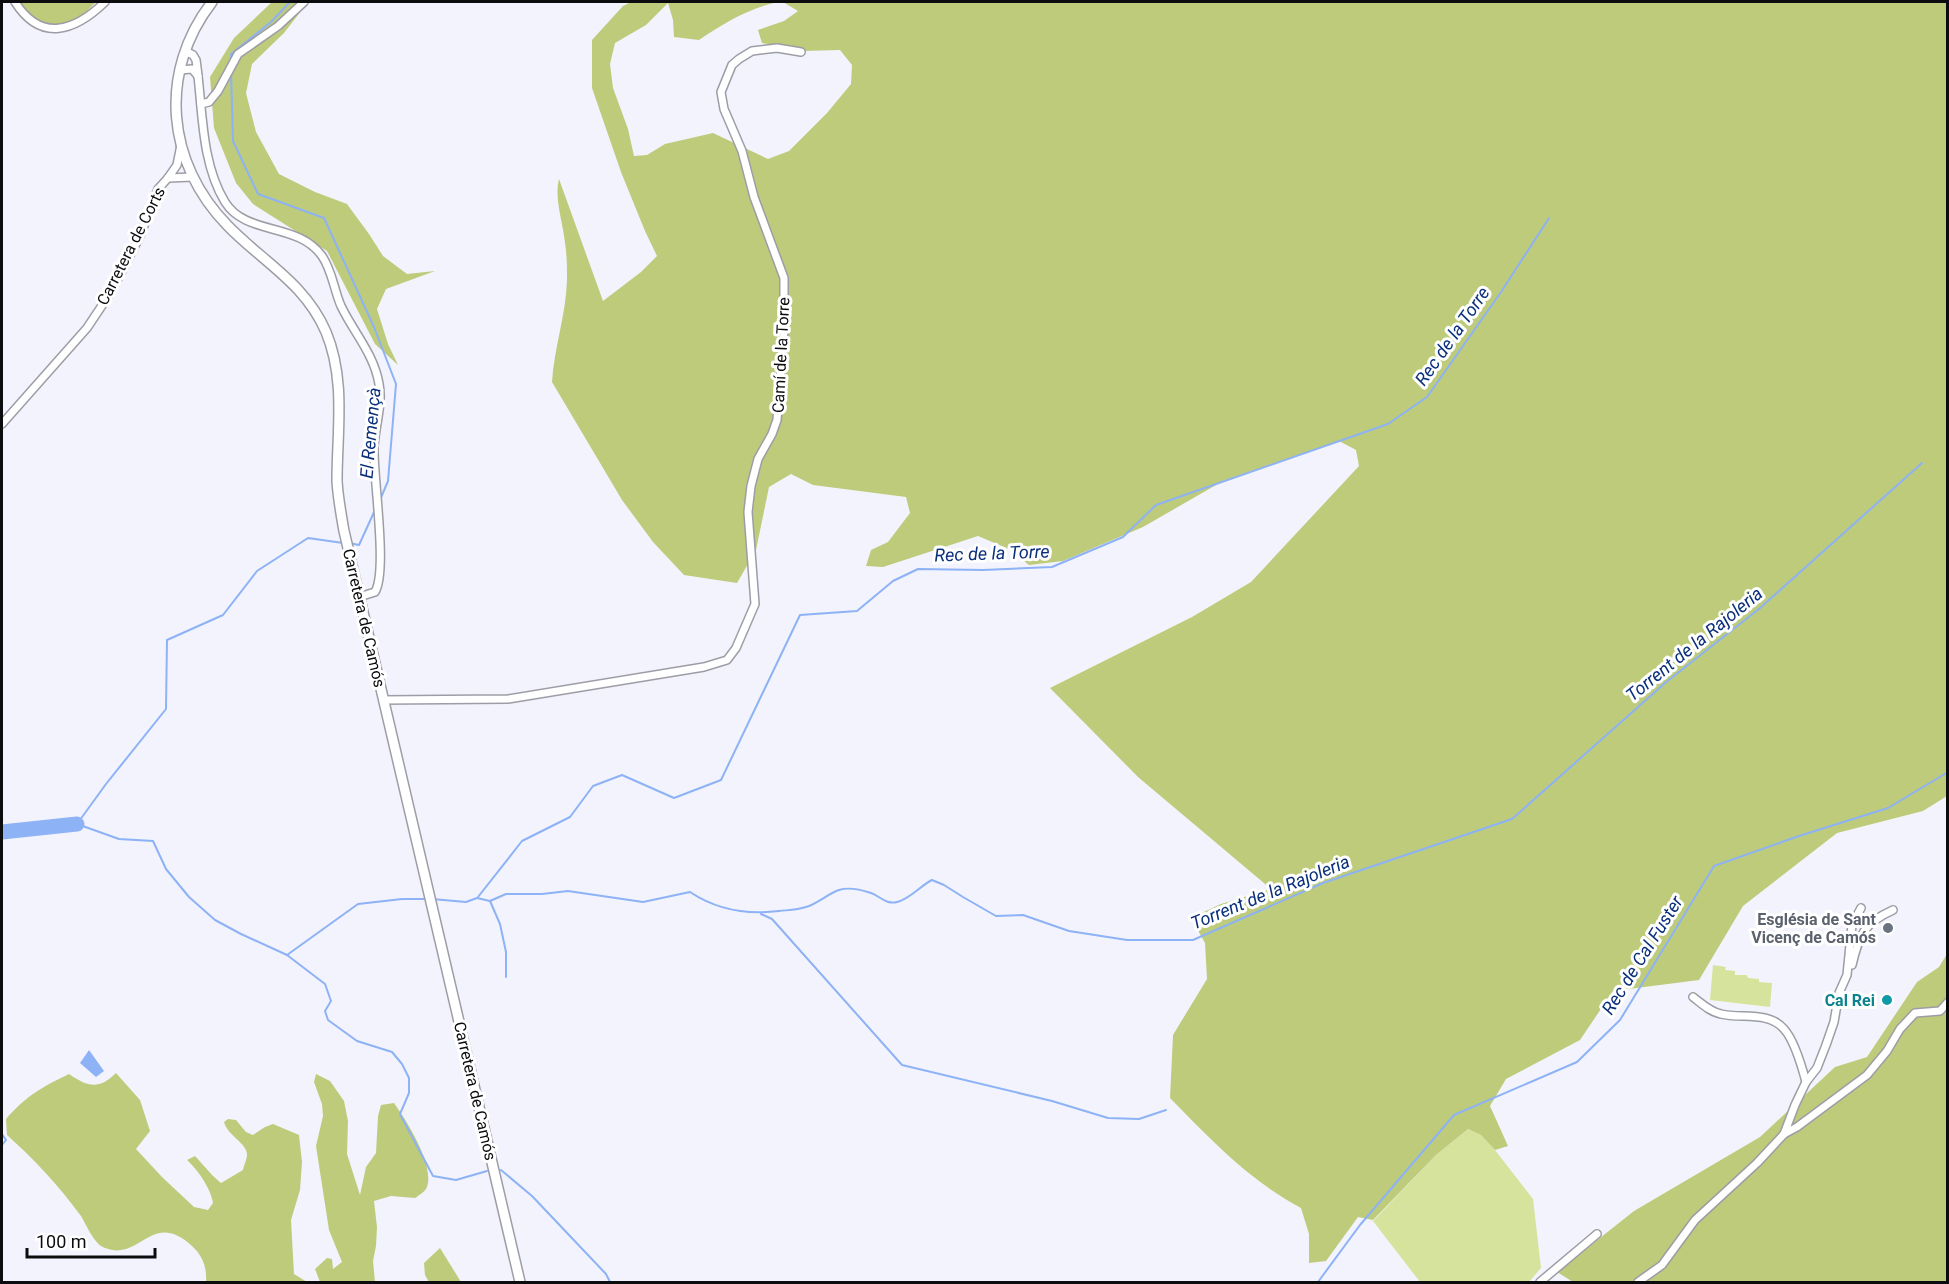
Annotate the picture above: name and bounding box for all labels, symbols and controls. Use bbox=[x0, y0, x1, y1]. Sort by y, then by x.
street label: Carretera de Corts bbox=[93, 184, 169, 308]
water label: Rec de la Torre bbox=[1410, 283, 1494, 389]
street label: Camí de la Torre bbox=[768, 297, 794, 413]
water label: El Remençà bbox=[356, 387, 384, 479]
water label: Rec de la Torre bbox=[934, 540, 1050, 566]
street label: Carretera de Camós bbox=[339, 547, 389, 689]
water label: Torrent de la Rajoleria bbox=[1622, 583, 1766, 705]
water label: Torrent de la Rajoleria bbox=[1188, 851, 1352, 933]
water label: Rec de Cal Fuster bbox=[1597, 891, 1687, 1018]
place label: Església de Sant Vicenç de Camós bbox=[1751, 910, 1877, 947]
marker: Església de Sant Vicenç de Camós bbox=[1881, 921, 1895, 935]
place label: Cal Rei bbox=[1825, 991, 1875, 1010]
marker: Cal Rei bbox=[1880, 993, 1894, 1007]
street label: Carretera de Camós bbox=[450, 1020, 500, 1162]
scale bar bbox=[27, 1221, 154, 1259]
text: 100 m bbox=[36, 1231, 87, 1252]

